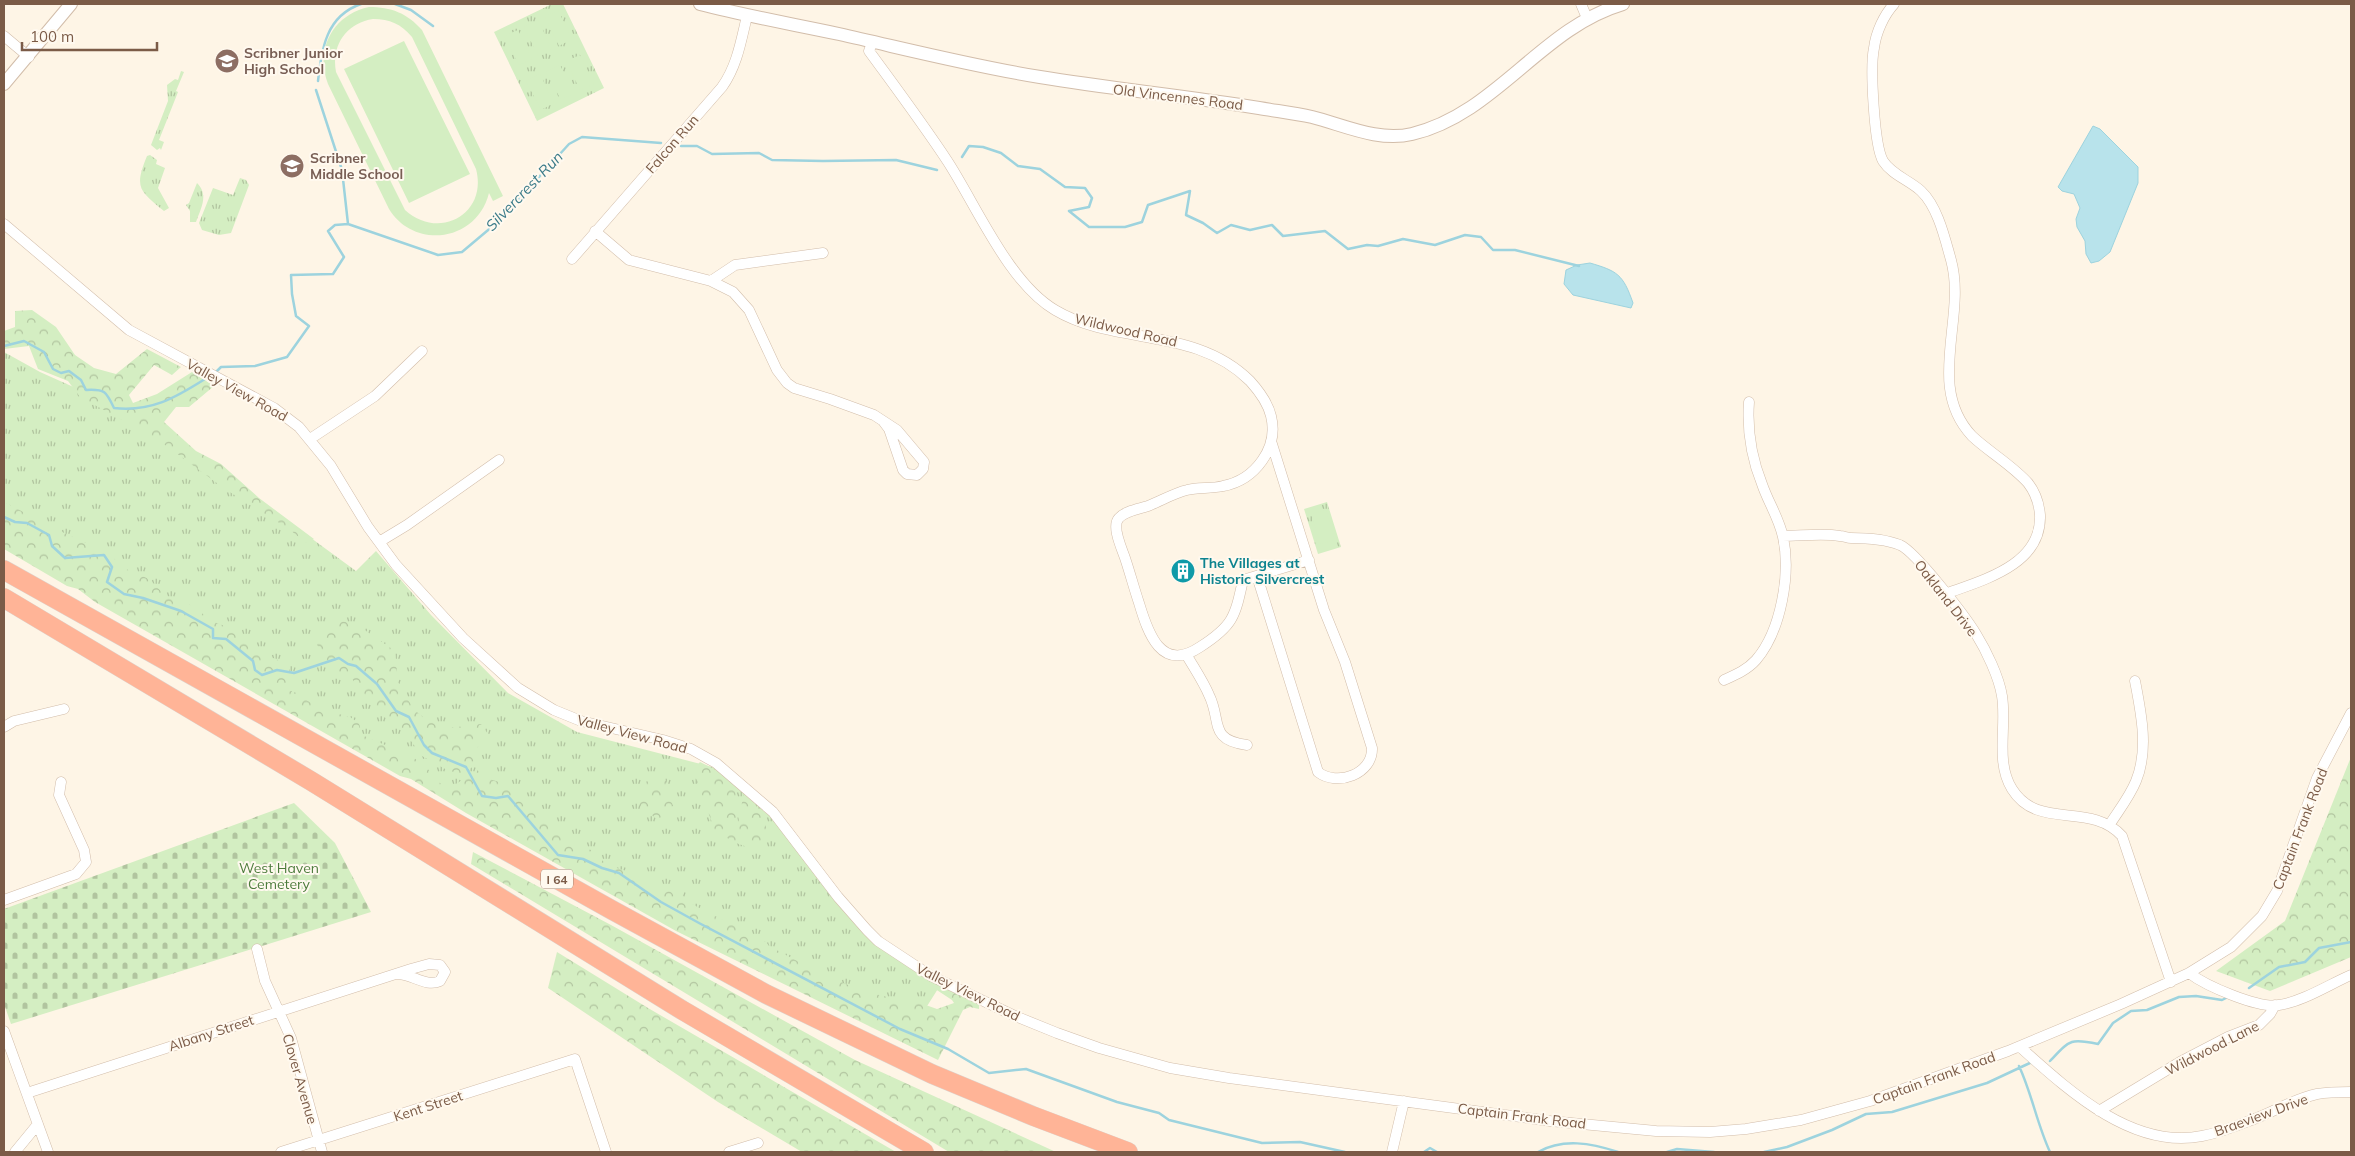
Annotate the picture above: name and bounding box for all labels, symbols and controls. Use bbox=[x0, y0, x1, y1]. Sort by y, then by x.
scale bar bbox=[22, 20, 158, 52]
text: 100 m bbox=[30, 27, 74, 46]
place label: Scribner Junior High School bbox=[244, 44, 343, 78]
school or university icon: Scribner Junior High School bbox=[214, 48, 240, 74]
street label: Old Vincennes Road bbox=[1112, 80, 1244, 114]
street label: Falcon Run bbox=[642, 111, 702, 177]
water label: Silvercrest Run bbox=[481, 147, 567, 235]
place label: Scribner Middle School bbox=[310, 149, 403, 183]
school or university icon: Scribner Middle School bbox=[279, 153, 305, 179]
street label: Wildwood Road bbox=[1073, 309, 1179, 351]
street label: Valley View Road bbox=[183, 355, 291, 425]
place label: The Villages at Historic Silvercrest bbox=[1200, 554, 1325, 588]
street label: Oakland Drive bbox=[1911, 556, 1981, 640]
building icon: The Villages at Historic Silvercrest bbox=[1170, 558, 1196, 584]
street label: Valley View Road bbox=[575, 711, 689, 757]
street label: Captain Frank Road bbox=[2268, 766, 2332, 892]
park label: West Haven Cemetery bbox=[239, 859, 319, 893]
road number: I 64 bbox=[541, 870, 573, 889]
street label: Valley View Road bbox=[913, 959, 1023, 1025]
street label: Albany Street bbox=[166, 1011, 256, 1055]
street label: Wildwood Lane bbox=[2162, 1017, 2262, 1079]
street label: Clover Avenue bbox=[278, 1032, 322, 1126]
street label: Captain Frank Road bbox=[1870, 1047, 1998, 1109]
street label: Kent Street bbox=[391, 1086, 465, 1126]
street label: Braeview Drive bbox=[2212, 1090, 2310, 1140]
street label: Captain Frank Road bbox=[1457, 1099, 1587, 1133]

